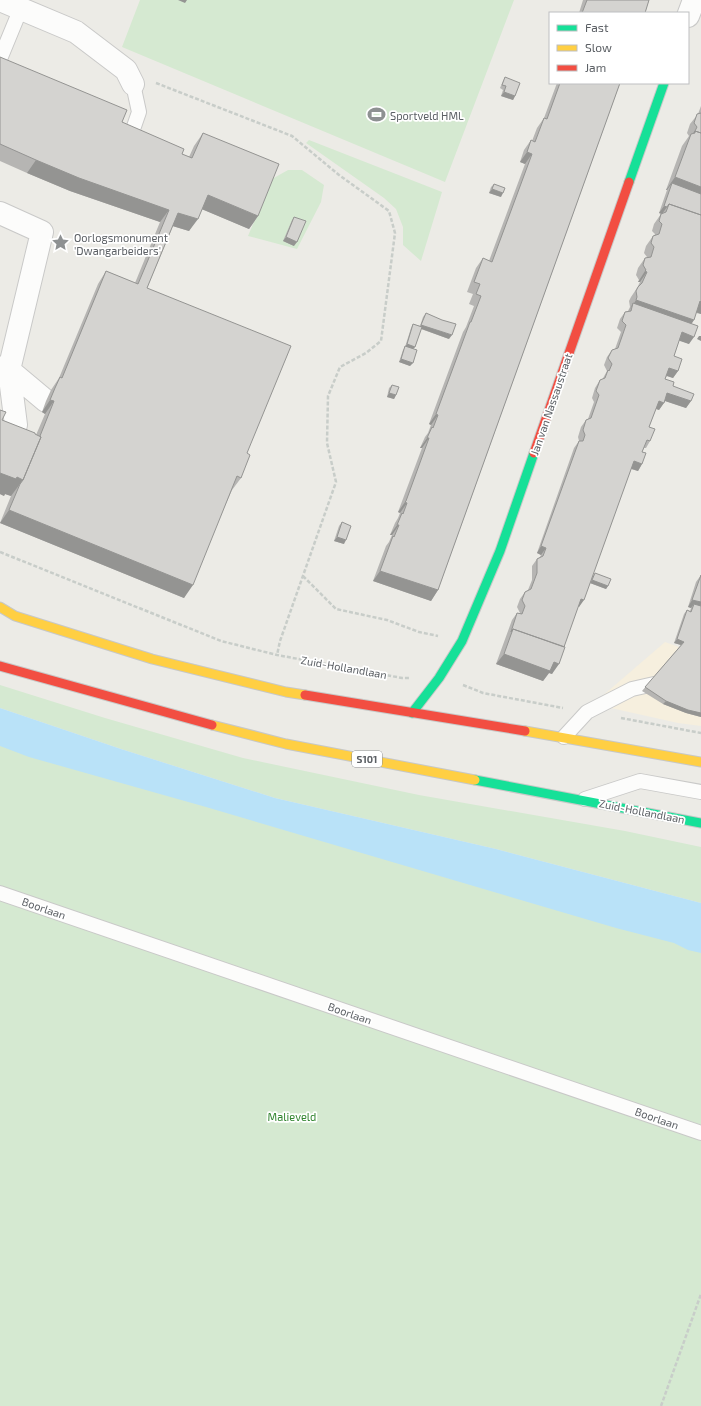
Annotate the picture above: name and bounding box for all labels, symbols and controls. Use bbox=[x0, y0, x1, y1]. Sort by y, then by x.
legend bbox=[549, 12, 689, 84]
text: Fast bbox=[585, 20, 609, 34]
text: Slow bbox=[585, 40, 612, 54]
text: Jam bbox=[585, 60, 606, 74]
sports icon: Sportveld HML bbox=[367, 105, 387, 125]
place label: Sportveld HML bbox=[390, 109, 464, 122]
place label: Oorlogsmonument 'Dwangarbeiders' bbox=[74, 231, 168, 257]
place icon: Oorlogsmonument 'Dwangarbeiders' bbox=[51, 233, 71, 253]
street label: Jan van Nassaustraat bbox=[527, 351, 575, 457]
street label: Zuid-Hollandlaan bbox=[300, 653, 388, 681]
road number: S101 bbox=[352, 751, 382, 767]
street label: Zuid-Hollandlaan bbox=[598, 796, 686, 826]
street label: Boorlaan bbox=[20, 894, 68, 922]
street label: Boorlaan bbox=[326, 999, 374, 1027]
street label: Boorlaan bbox=[633, 1104, 681, 1132]
park label: Malieveld bbox=[268, 1110, 316, 1123]

